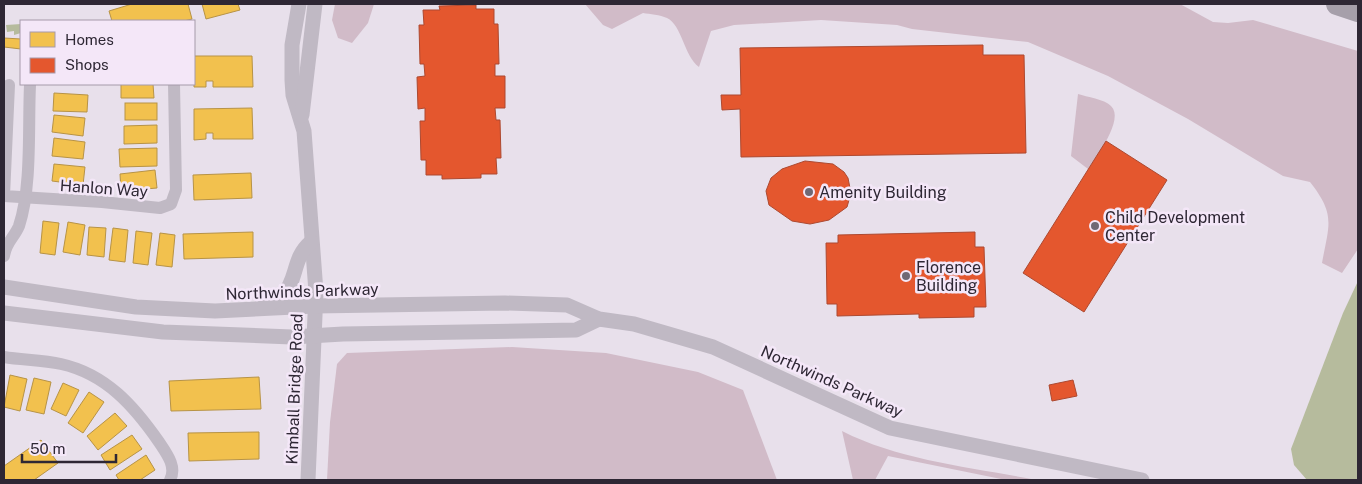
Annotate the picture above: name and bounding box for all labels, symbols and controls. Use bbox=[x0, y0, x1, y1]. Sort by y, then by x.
legend bbox=[20, 20, 195, 85]
text: Homes bbox=[65, 31, 114, 48]
text: Shops bbox=[65, 56, 109, 73]
street label: Hanlon Way bbox=[59, 176, 149, 201]
place label: Amenity Building bbox=[819, 183, 947, 202]
marker: Amenity Building bbox=[803, 186, 815, 198]
place label: Child Development Center bbox=[1105, 208, 1245, 245]
marker: Child Development Center bbox=[1089, 220, 1101, 232]
place label: Florence Building bbox=[916, 258, 981, 295]
marker: Florence Building bbox=[900, 270, 912, 282]
street label: Northwinds Parkway bbox=[225, 279, 379, 304]
street label: Kimball Bridge Road bbox=[282, 313, 307, 465]
street label: Northwinds Parkway bbox=[758, 342, 906, 421]
scale bar bbox=[22, 432, 116, 464]
text: 50 m bbox=[30, 440, 65, 457]

